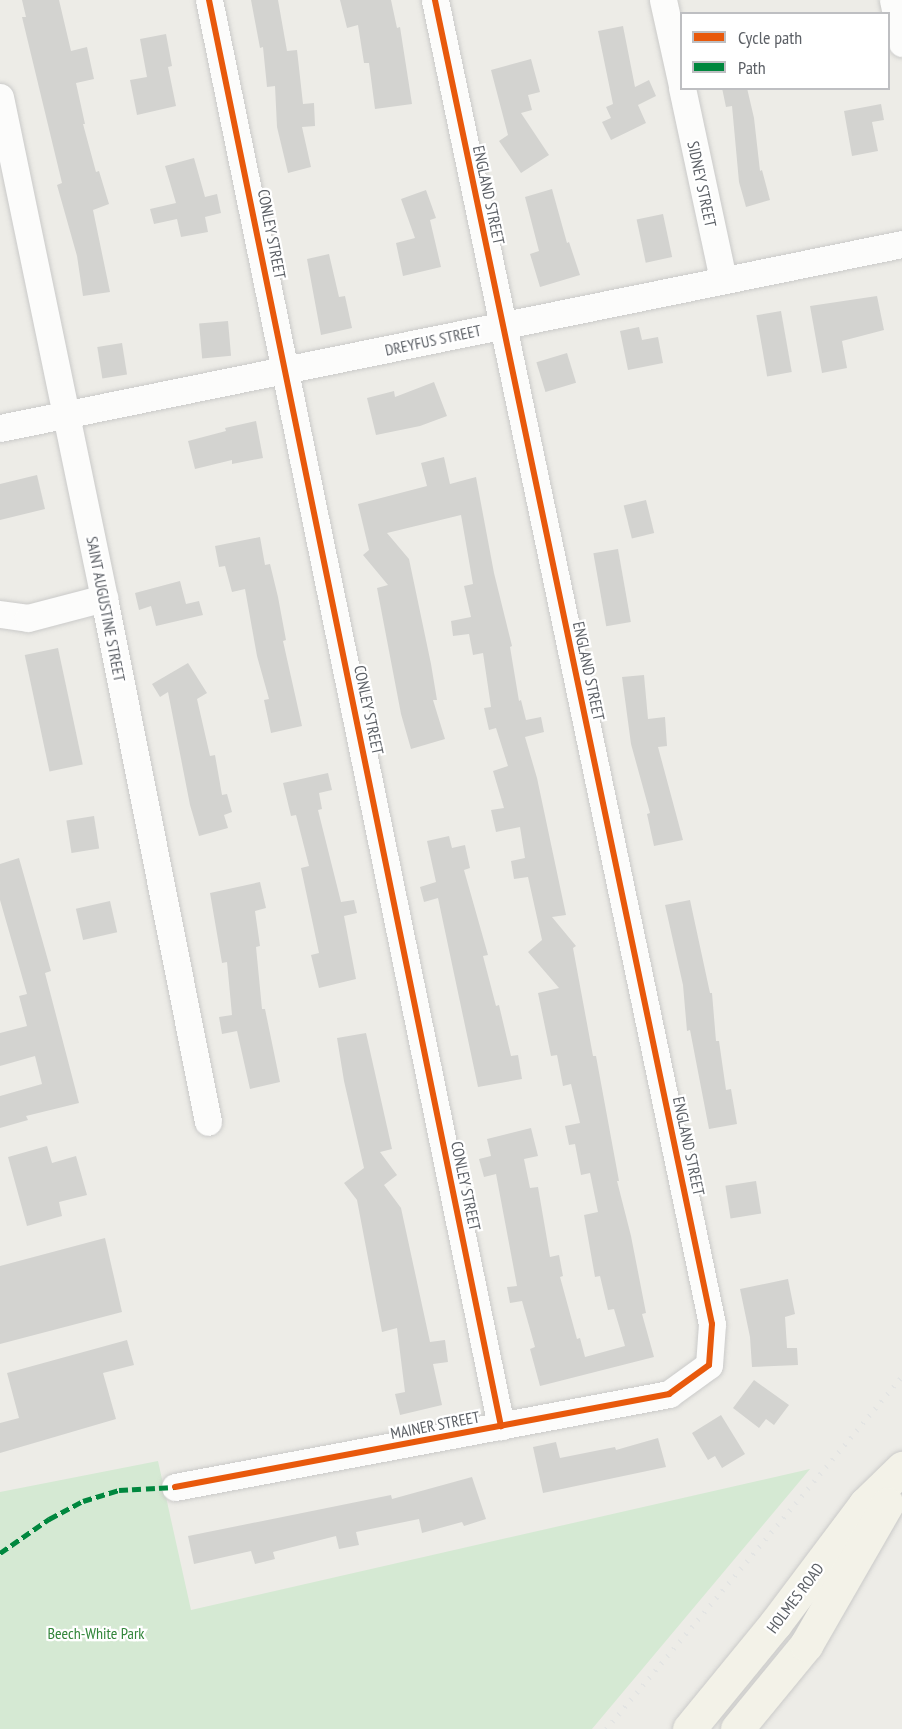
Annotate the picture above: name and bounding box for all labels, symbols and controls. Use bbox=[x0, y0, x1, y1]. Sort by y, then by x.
legend bbox=[680, 12, 890, 90]
text: Cycle path bbox=[738, 26, 802, 49]
text: Path bbox=[738, 56, 766, 79]
street label: SIDNEY STREET bbox=[683, 139, 721, 229]
street label: ENGLAND STREET bbox=[469, 144, 509, 246]
street label: CONLEY STREET bbox=[254, 187, 290, 281]
street label: DREYFUS STREET bbox=[383, 320, 483, 360]
street label: SAINT AUGUSTINE STREET bbox=[82, 534, 130, 684]
street label: ENGLAND STREET bbox=[569, 620, 609, 722]
street label: CONLEY STREET bbox=[350, 663, 388, 757]
street label: ENGLAND STREET bbox=[669, 1095, 709, 1197]
street label: CONLEY STREET bbox=[447, 1139, 485, 1233]
street label: MAINER STREET bbox=[389, 1407, 481, 1443]
street label: HOLMES ROAD bbox=[762, 1559, 828, 1637]
park label: Beech-White Park bbox=[47, 1623, 145, 1643]

